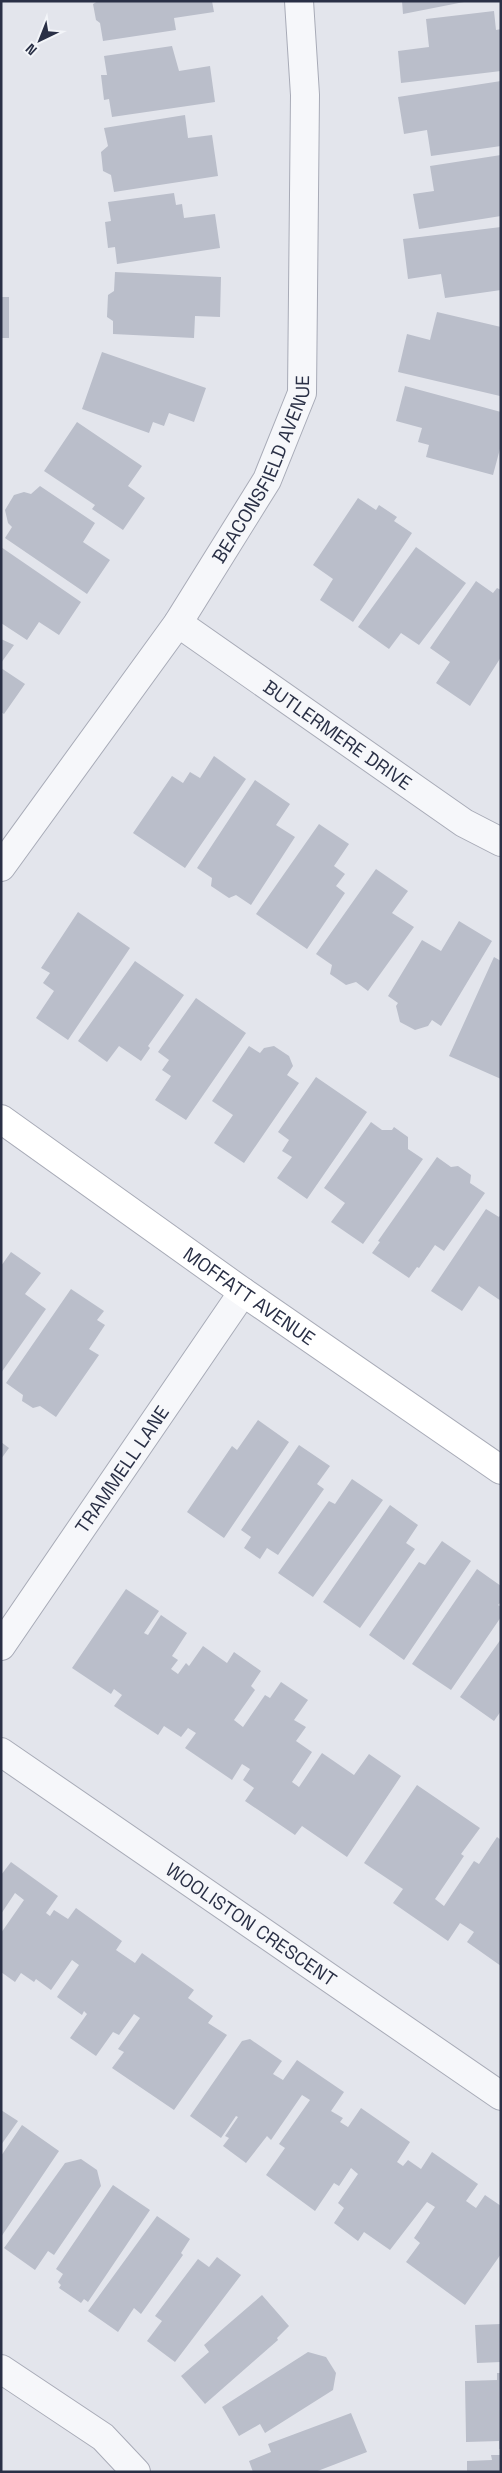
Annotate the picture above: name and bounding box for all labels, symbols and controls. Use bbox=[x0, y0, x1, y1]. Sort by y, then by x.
north arrow bbox=[15, 15, 65, 65]
text: N bbox=[22, 40, 41, 59]
street label: BEACONSFIELD AVENUE bbox=[206, 375, 315, 568]
street label: BUTLERMERE DRIVE bbox=[259, 674, 417, 795]
street label: MOFFATT AVENUE bbox=[179, 1241, 320, 1351]
street label: TRAMMELL LANE bbox=[69, 1401, 174, 1538]
street label: WOOLISTON CRESCENT bbox=[161, 1857, 342, 1992]

